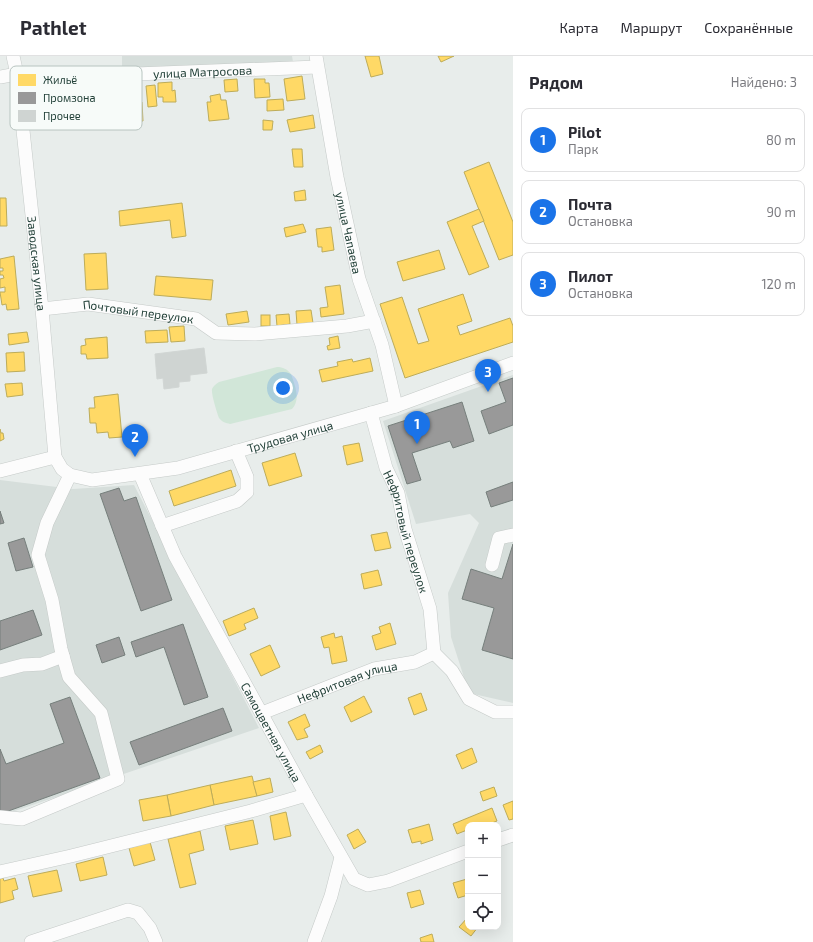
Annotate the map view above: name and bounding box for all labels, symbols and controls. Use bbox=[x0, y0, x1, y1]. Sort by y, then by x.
text: Pathlet bbox=[20, 16, 86, 39]
text: Карта bbox=[560, 19, 598, 36]
text: Маршрут bbox=[620, 19, 682, 36]
text: Сохранённые bbox=[704, 19, 793, 36]
street label: улица Матросова bbox=[153, 63, 252, 81]
legend bbox=[10, 66, 142, 130]
text: Рядом bbox=[529, 72, 583, 92]
text: Жильё bbox=[43, 73, 77, 86]
text: Найдено: 3 bbox=[731, 74, 797, 90]
text: Промзона bbox=[43, 91, 95, 104]
text: Прочее bbox=[43, 109, 81, 122]
text: Pilot bbox=[568, 123, 601, 141]
text: 1 bbox=[540, 132, 546, 148]
text: 80 m bbox=[766, 132, 796, 148]
text: Парк bbox=[568, 141, 598, 157]
street label: улица Чапаева bbox=[332, 191, 365, 275]
text: Почта bbox=[568, 195, 612, 213]
text: 2 bbox=[539, 204, 547, 220]
text: 90 m bbox=[766, 204, 796, 220]
text: Остановка bbox=[568, 213, 633, 229]
street label: Заводская улица bbox=[25, 215, 49, 312]
text: Пилот bbox=[568, 267, 613, 285]
text: 3 bbox=[539, 276, 547, 292]
text: 120 m bbox=[761, 276, 796, 292]
text: Остановка bbox=[568, 285, 633, 301]
street label: Почтовый переулок bbox=[82, 297, 195, 326]
pin: 3 bbox=[475, 359, 501, 392]
your location bbox=[273, 378, 293, 398]
pin: 1 bbox=[404, 411, 430, 444]
street label: Трудовая улица bbox=[245, 417, 335, 455]
pin: 2 bbox=[122, 424, 148, 457]
street label: Нефритовый переулок bbox=[381, 468, 432, 595]
street label: Нефритовая улица bbox=[295, 658, 398, 706]
street label: Самоцветная улица bbox=[239, 680, 304, 784]
map controls bbox=[465, 822, 501, 930]
button: + bbox=[465, 822, 501, 858]
button: − bbox=[465, 858, 501, 894]
button: locate bbox=[465, 894, 501, 930]

